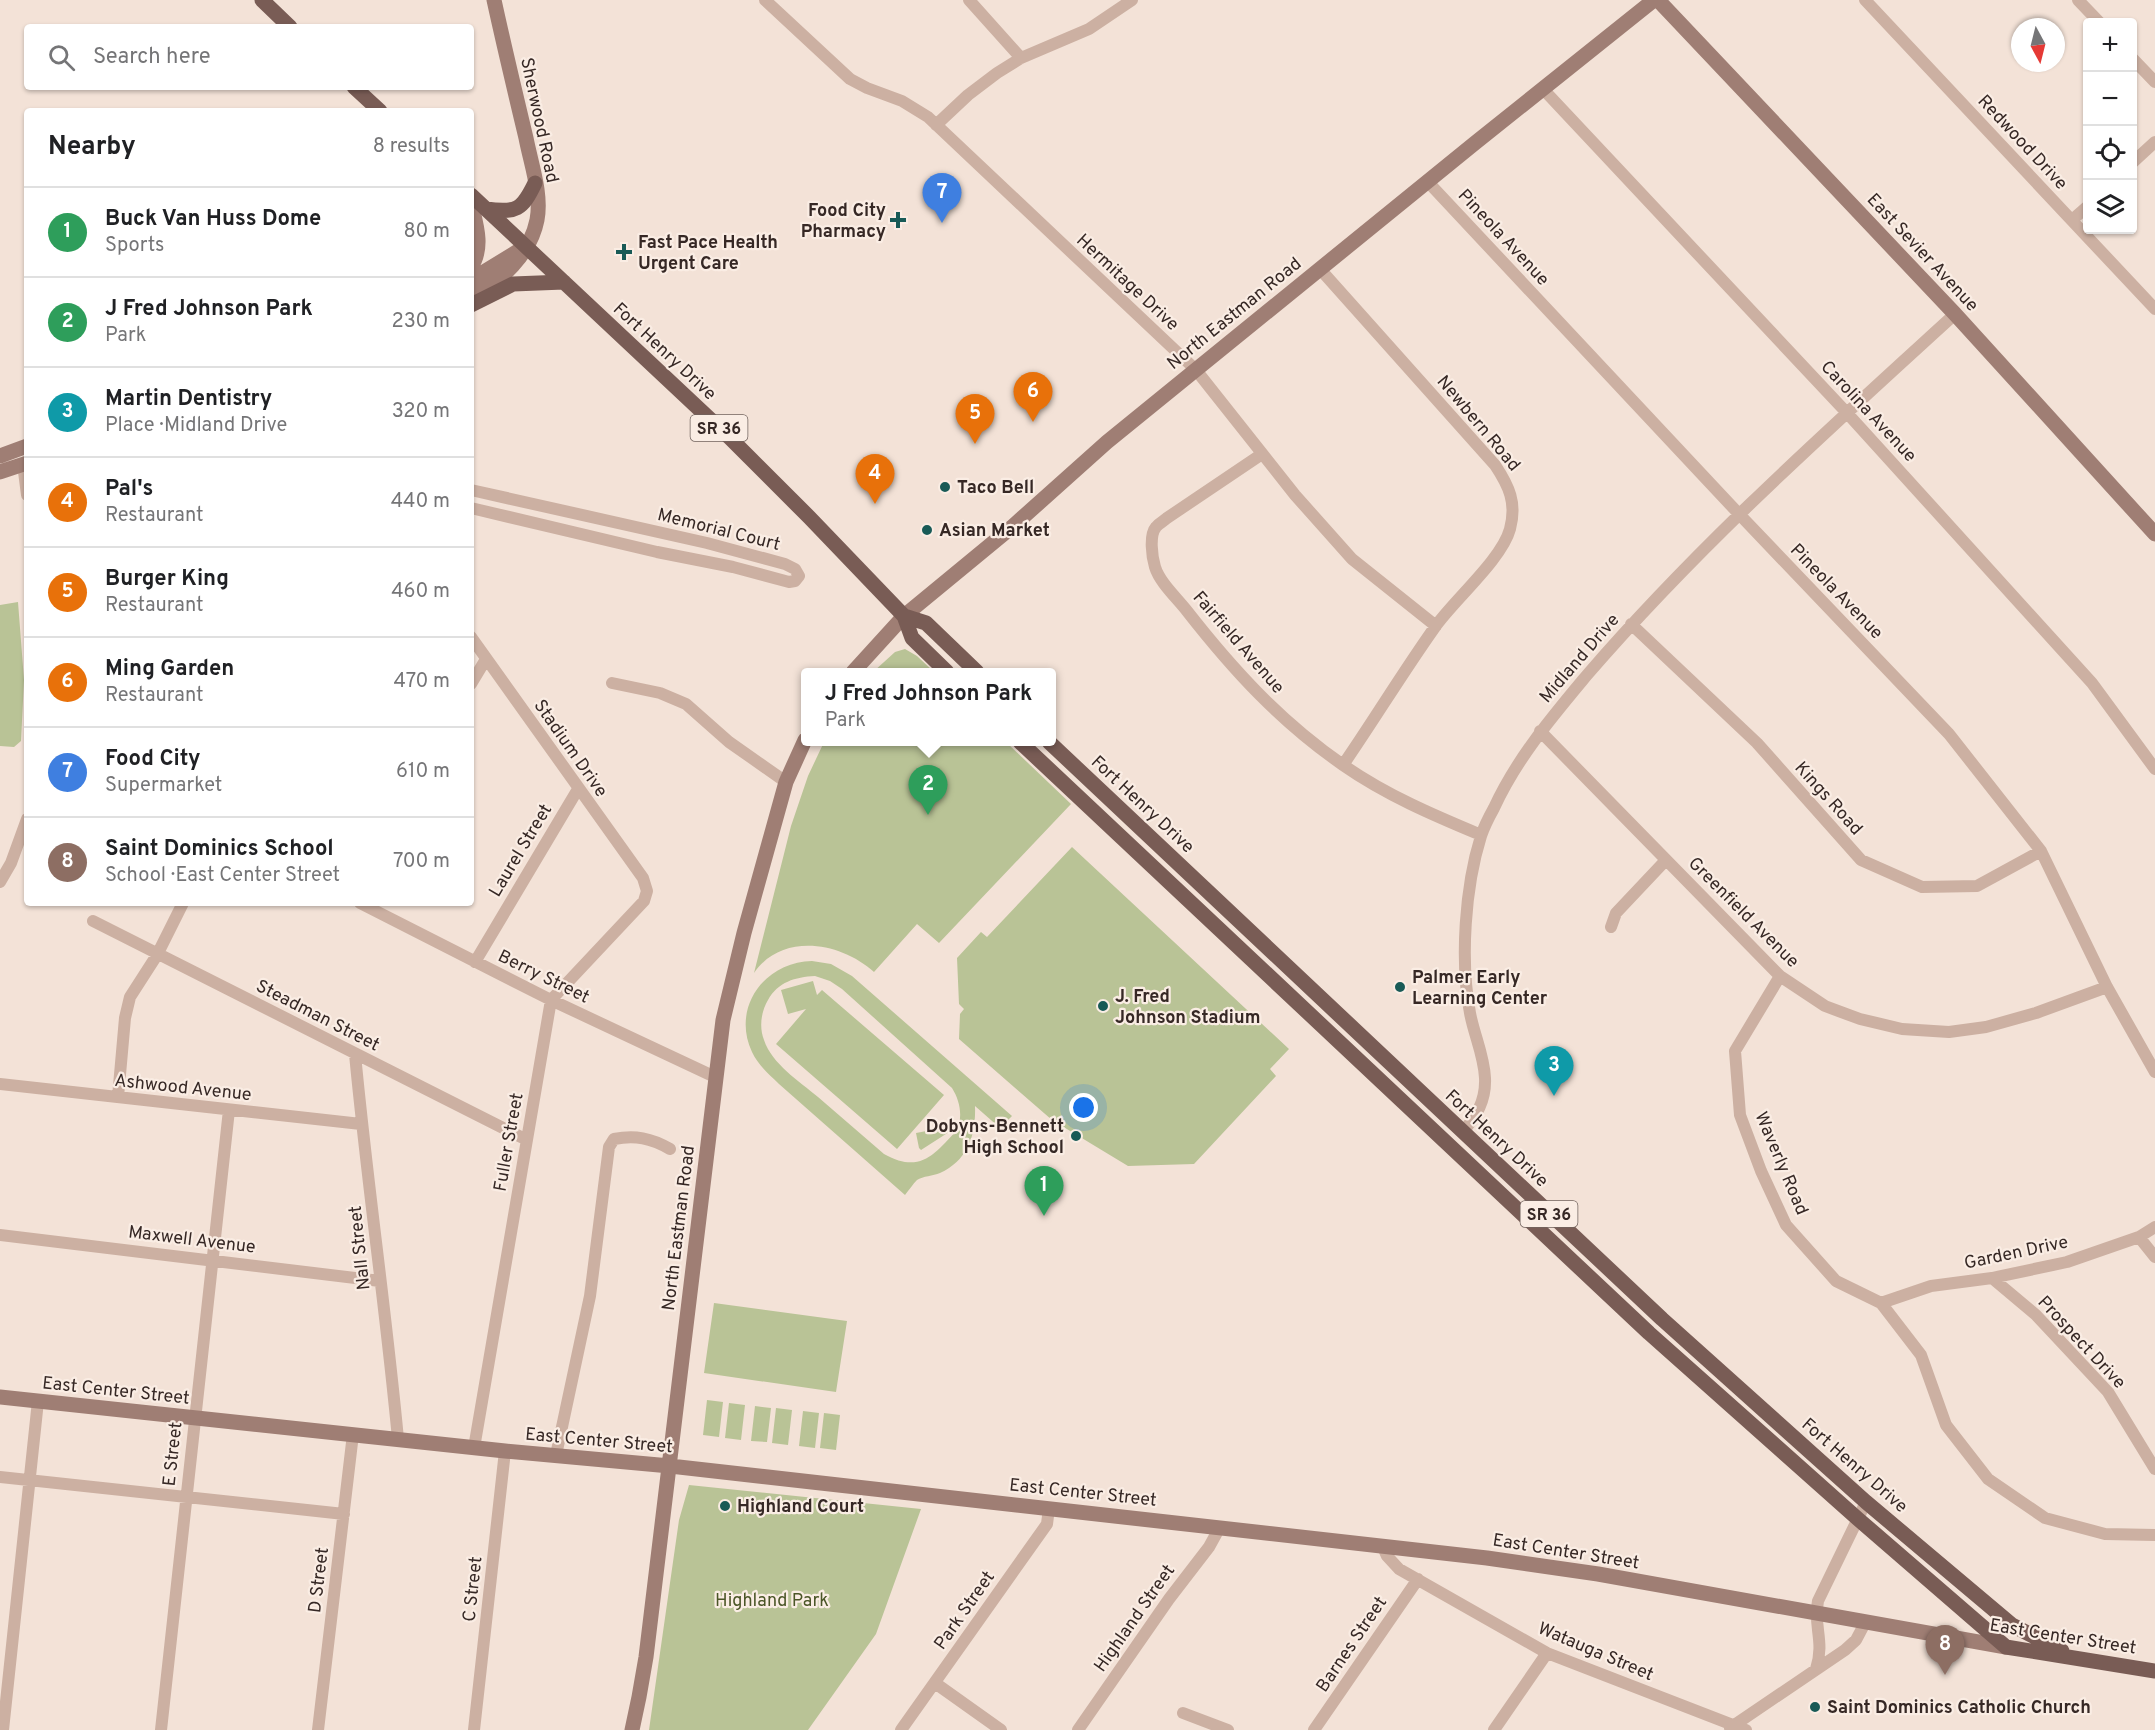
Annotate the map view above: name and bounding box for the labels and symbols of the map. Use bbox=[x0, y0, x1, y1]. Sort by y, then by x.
north arrow bbox=[2011, 18, 2065, 72]
street label: Sherwood Road bbox=[514, 56, 563, 185]
street label: Redwood Drive bbox=[1972, 91, 2072, 195]
pin: 7 bbox=[922, 174, 962, 223]
street label: Pineola Avenue bbox=[1452, 185, 1554, 291]
street label: East Sevier Avenue bbox=[1861, 189, 1983, 317]
place label: Food City Pharmacy bbox=[801, 200, 886, 244]
marker: Food City Pharmacy bbox=[891, 213, 905, 227]
street label: Hermitage Drive bbox=[1071, 230, 1183, 337]
place label: Fast Pace Health Urgent Care bbox=[638, 232, 778, 276]
marker: Fast Pace Health Urgent Care bbox=[615, 243, 633, 261]
street label: North Eastman Road bbox=[1163, 253, 1307, 375]
street label: Fort Henry Drive bbox=[607, 298, 721, 406]
street label: Carolina Avenue bbox=[1815, 356, 1921, 468]
street label: Newbern Road bbox=[1431, 371, 1525, 477]
pin: 6 bbox=[1014, 372, 1052, 422]
pin: 5 bbox=[956, 394, 994, 444]
road number: SR 36 bbox=[690, 415, 748, 441]
pin: 4 bbox=[856, 454, 894, 504]
place label: Taco Bell bbox=[957, 477, 1034, 500]
marker: Taco Bell bbox=[938, 480, 952, 494]
street label: Memorial Court bbox=[655, 504, 782, 557]
place label: Asian Market bbox=[939, 520, 1050, 543]
marker: Asian Market bbox=[920, 523, 934, 537]
street label: Pineola Avenue bbox=[1784, 539, 1887, 645]
street label: Fairfield Avenue bbox=[1187, 587, 1289, 699]
street label: Midland Drive bbox=[1535, 610, 1625, 708]
street label: Stadium Drive bbox=[528, 696, 612, 802]
street label: Fort Henry Drive bbox=[1085, 751, 1199, 859]
street label: Kings Road bbox=[1789, 757, 1867, 841]
pin: 2 bbox=[908, 766, 948, 815]
street label: Laurel Street bbox=[485, 800, 558, 901]
street label: Greenfield Avenue bbox=[1683, 853, 1803, 973]
street label: Berry Street bbox=[494, 945, 593, 1009]
place label: Palmer Early Learning Center bbox=[1412, 967, 1548, 1011]
street label: Steadman Street bbox=[252, 975, 383, 1057]
marker: Palmer Early Learning Center bbox=[1393, 980, 1407, 994]
place label: J. Fred Johnson Stadium bbox=[1115, 986, 1260, 1030]
marker: J. Fred Johnson Stadium bbox=[1096, 999, 1110, 1013]
pin: 3 bbox=[1534, 1046, 1574, 1096]
street label: Ashwood Avenue bbox=[113, 1070, 253, 1107]
street label: Fort Henry Drive bbox=[1439, 1085, 1553, 1193]
street label: Fuller Street bbox=[489, 1091, 529, 1193]
your location bbox=[1069, 1093, 1098, 1122]
street label: Waverly Road bbox=[1749, 1108, 1813, 1219]
place label: Dobyns-Bennett High School bbox=[926, 1116, 1064, 1160]
marker: Dobyns-Bennett High School bbox=[1069, 1129, 1083, 1143]
street label: North Eastman Road bbox=[658, 1144, 701, 1312]
pin: 1 bbox=[1024, 1166, 1064, 1216]
road number: SR 36 bbox=[1520, 1201, 1578, 1227]
street label: Nall Street bbox=[345, 1204, 376, 1291]
street label: Maxwell Avenue bbox=[127, 1221, 257, 1260]
street label: Garden Drive bbox=[1962, 1231, 2070, 1276]
street label: Prospect Drive bbox=[2032, 1292, 2130, 1394]
street label: East Center Street bbox=[41, 1372, 191, 1411]
street label: Fort Henry Drive bbox=[1796, 1414, 1912, 1519]
street label: E Street bbox=[159, 1421, 188, 1487]
street label: East Center Street bbox=[524, 1424, 674, 1459]
street label: East Center Street bbox=[1008, 1474, 1158, 1513]
place label: Highland Court bbox=[737, 1496, 864, 1519]
marker: Highland Court bbox=[718, 1499, 732, 1513]
street label: East Center Street bbox=[1491, 1530, 1641, 1575]
street label: D Street bbox=[304, 1546, 335, 1614]
street label: C Street bbox=[459, 1555, 488, 1623]
street label: Highland Street bbox=[1090, 1561, 1181, 1677]
street label: Park Street bbox=[930, 1567, 1001, 1655]
park label: Highland Park bbox=[715, 1590, 829, 1613]
street label: Barnes Street bbox=[1312, 1593, 1393, 1697]
street label: East Center Street bbox=[1988, 1615, 2138, 1660]
street label: Watauga Street bbox=[1534, 1618, 1657, 1687]
pin: 8 bbox=[1926, 1626, 1964, 1675]
place label: Saint Dominics Catholic Church bbox=[1827, 1697, 2091, 1720]
marker: Saint Dominics Catholic Church bbox=[1808, 1700, 1822, 1714]

